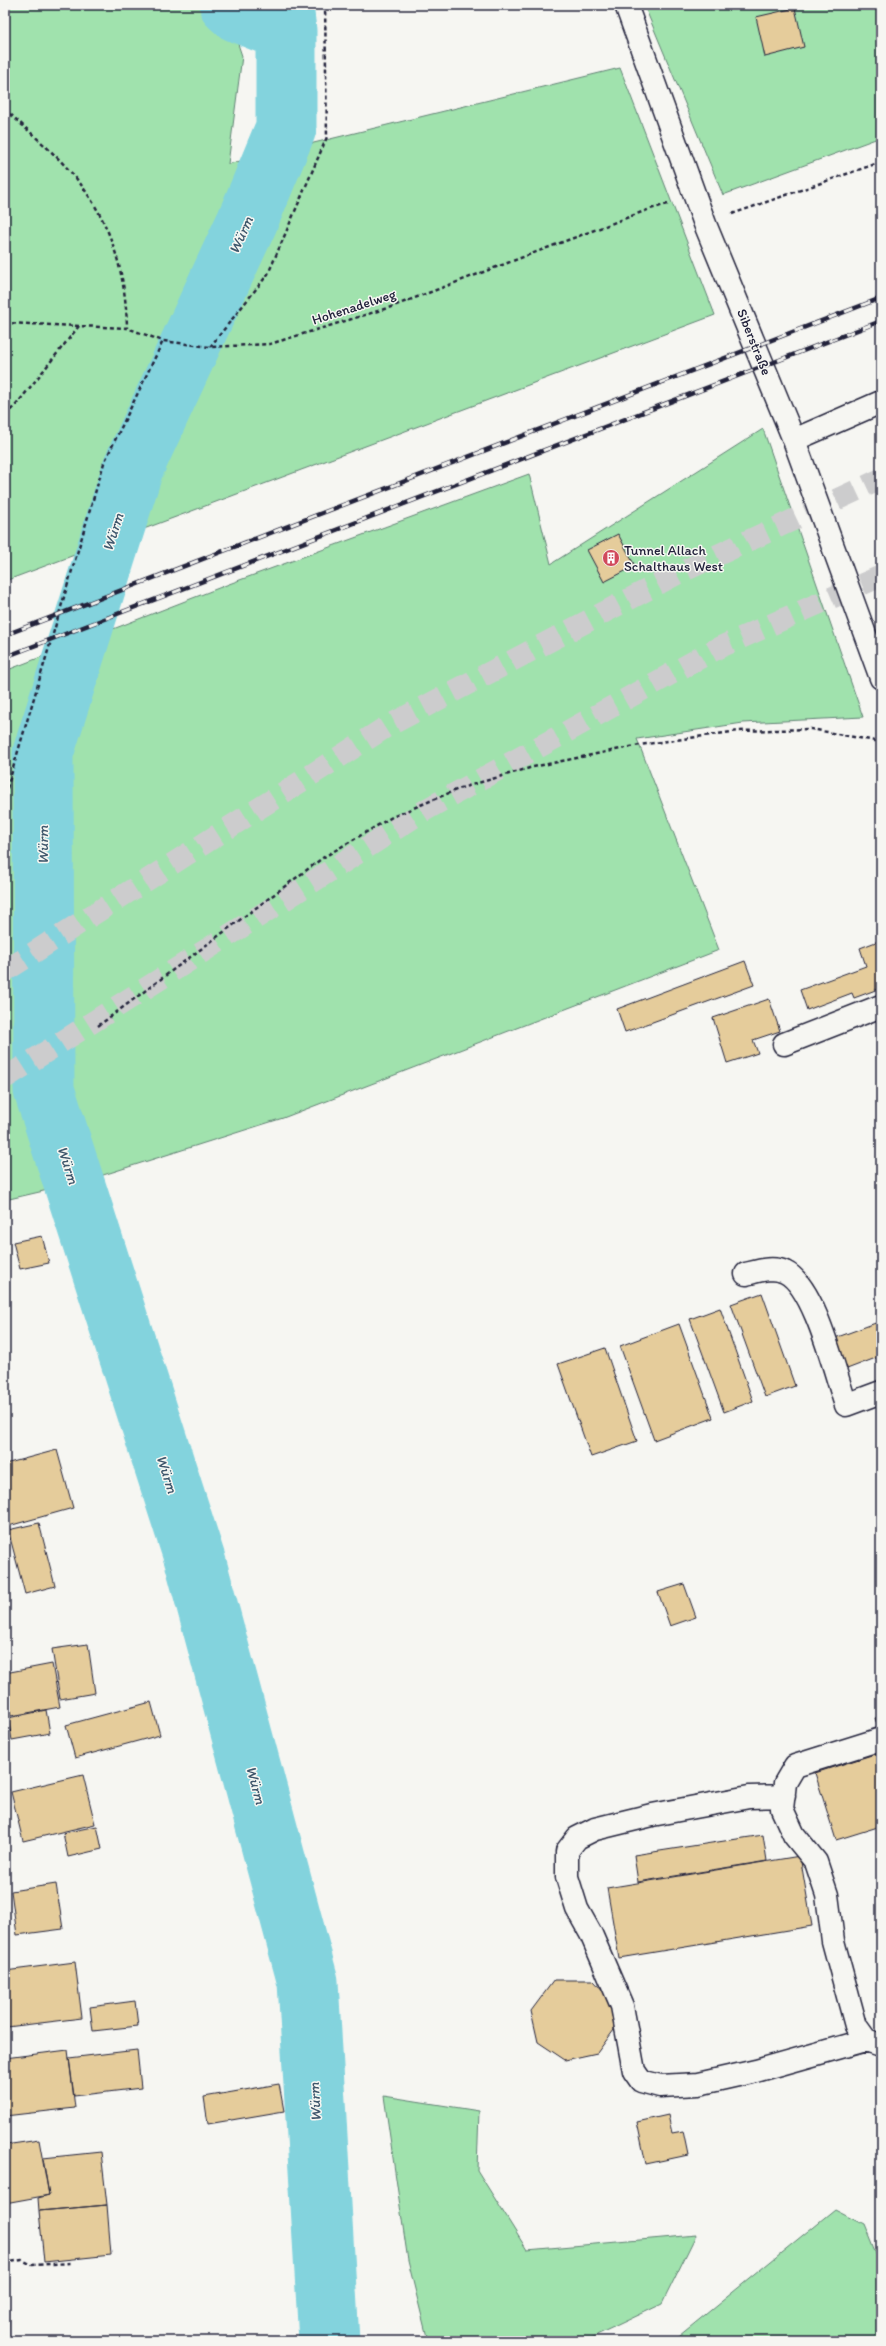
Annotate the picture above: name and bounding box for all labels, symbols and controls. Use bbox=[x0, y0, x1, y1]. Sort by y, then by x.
water label: Würm bbox=[225, 213, 258, 257]
street label: Hohenadelweg bbox=[310, 285, 399, 329]
street label: Siberstraße bbox=[733, 306, 775, 378]
water label: Würm bbox=[98, 510, 128, 553]
place label: Tunnel Allach Schalthaus West bbox=[624, 542, 723, 575]
building icon: Tunnel Allach Schalthaus West bbox=[601, 548, 621, 568]
water label: Würm bbox=[34, 825, 52, 865]
water label: Würm bbox=[53, 1144, 83, 1187]
water label: Würm bbox=[152, 1453, 182, 1496]
water label: Würm bbox=[242, 1764, 270, 1807]
water label: Würm bbox=[305, 2081, 325, 2122]

